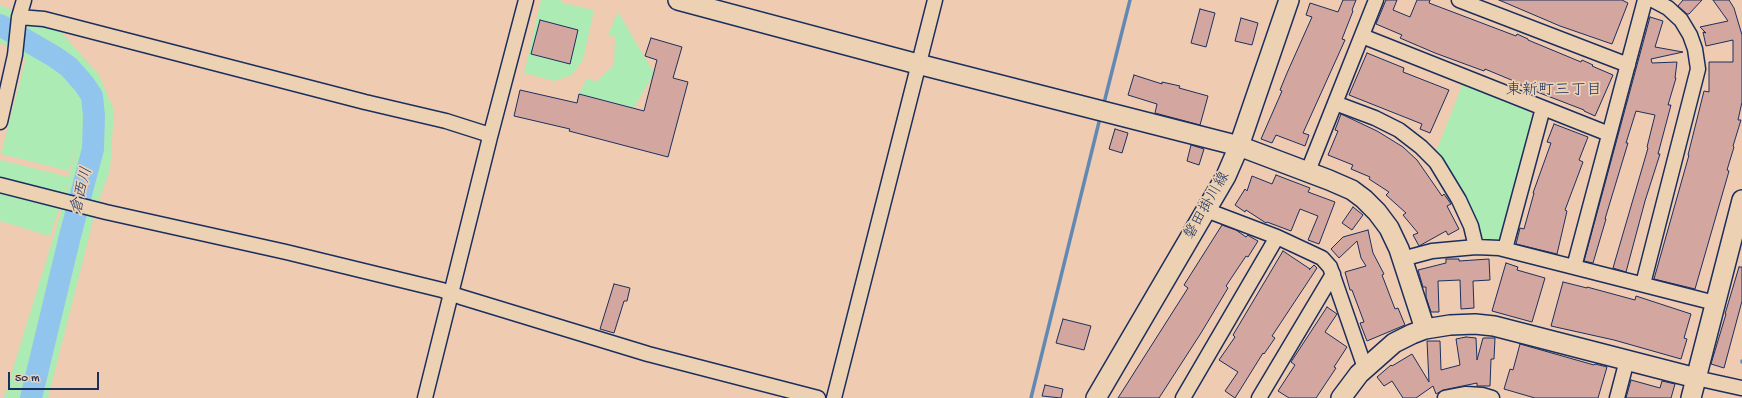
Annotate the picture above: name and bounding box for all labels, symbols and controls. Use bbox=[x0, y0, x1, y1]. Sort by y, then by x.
district label: 東新町三丁目 bbox=[1506, 82, 1602, 102]
water label: 倉西川 bbox=[68, 165, 98, 217]
street label: 磐田掛川線 bbox=[1181, 169, 1235, 243]
scale bar bbox=[10, 364, 101, 390]
text: 50 m bbox=[15, 372, 40, 386]

